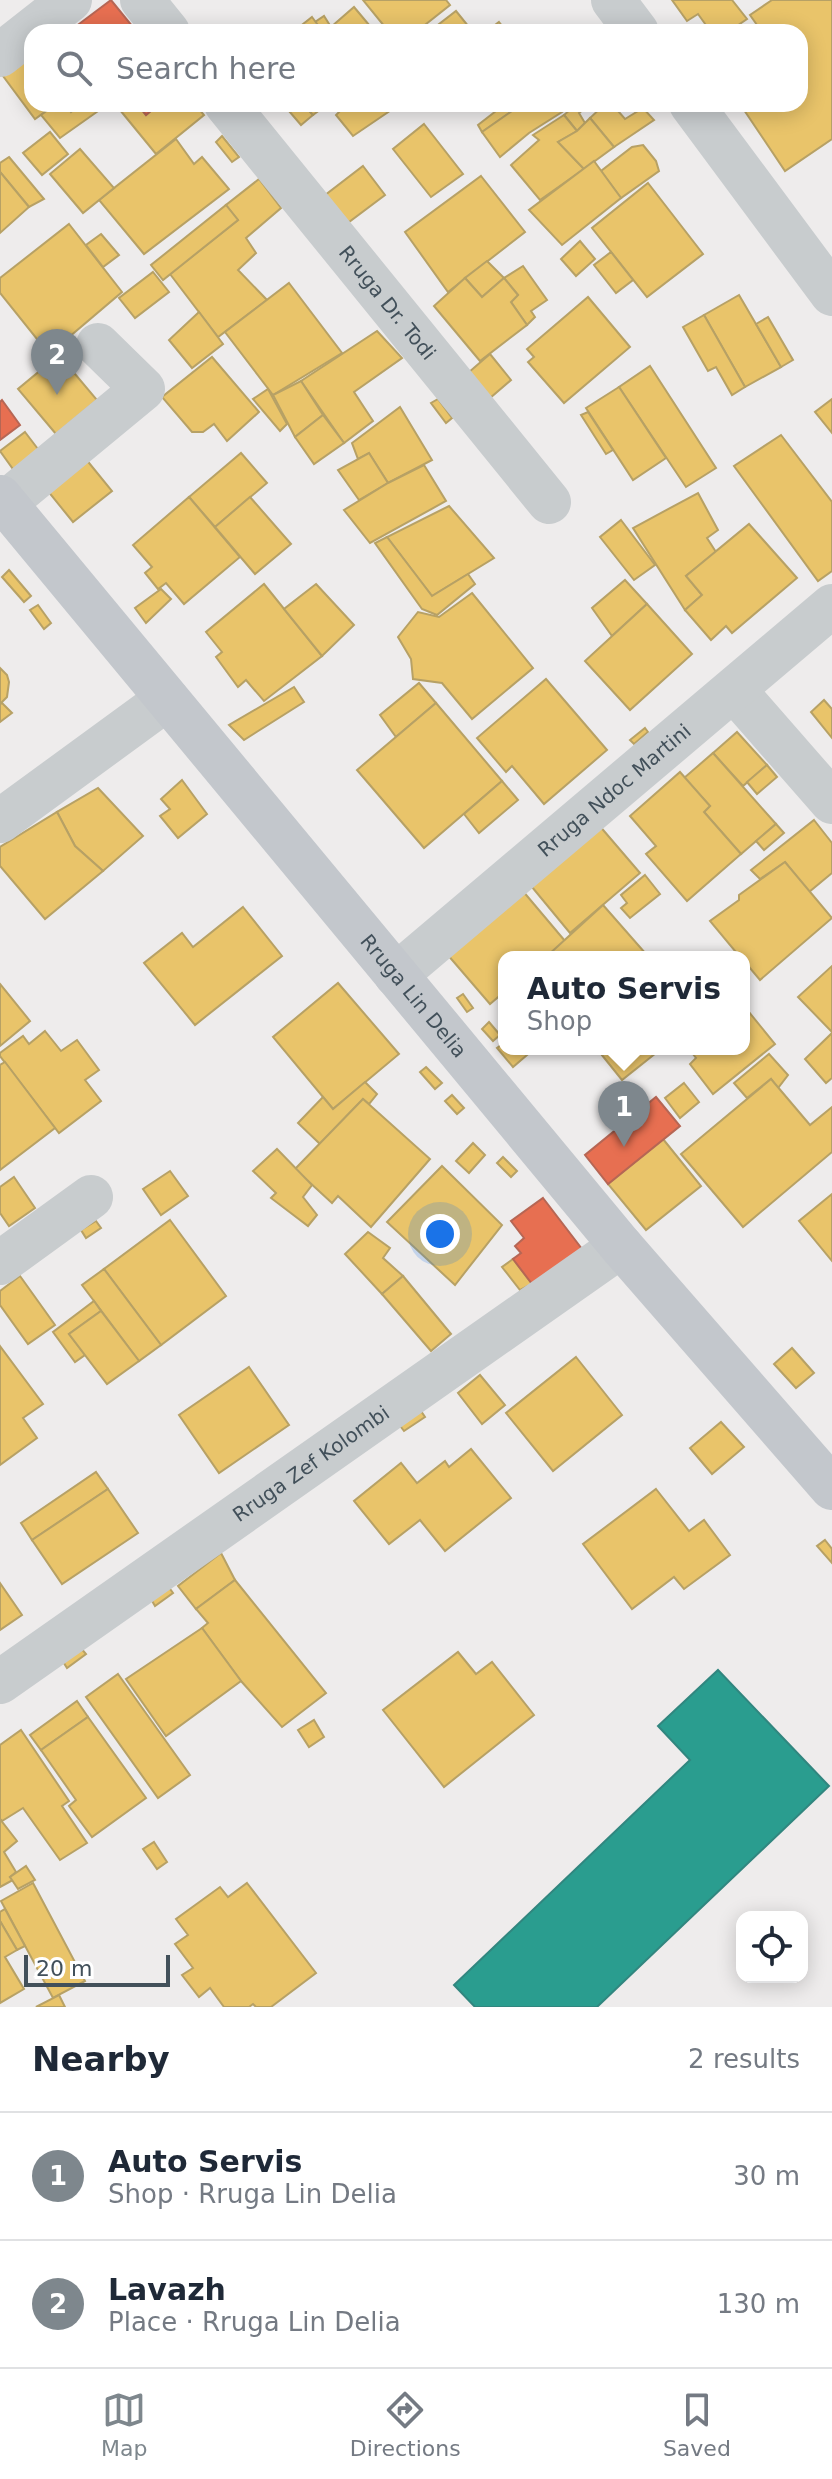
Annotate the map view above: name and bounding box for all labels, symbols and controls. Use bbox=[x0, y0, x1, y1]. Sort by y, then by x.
search box bbox=[24, 24, 808, 112]
icon: search bbox=[52, 46, 96, 90]
text: Search here bbox=[116, 51, 296, 86]
street label: Rruga Dr. Todi bbox=[334, 241, 441, 365]
pin: 2 bbox=[31, 329, 83, 395]
street label: Rruga Ndoc Martini bbox=[533, 719, 696, 862]
street label: Rruga Lin Delia bbox=[356, 929, 472, 1062]
popup bbox=[498, 951, 750, 1055]
text: Auto Servis bbox=[527, 971, 721, 1006]
text: Shop bbox=[527, 1006, 592, 1036]
pin: 1 bbox=[598, 1081, 650, 1147]
your location bbox=[420, 1214, 460, 1254]
street label: Rruga Zef Kolombi bbox=[228, 1401, 394, 1527]
map controls bbox=[736, 1911, 808, 1983]
button: locate bbox=[736, 1911, 808, 1983]
scale bar bbox=[24, 1951, 170, 1987]
text: 20 m bbox=[36, 1956, 92, 1981]
text: Nearby bbox=[32, 2039, 170, 2079]
text: 2 results bbox=[688, 2044, 800, 2074]
text: Auto Servis bbox=[108, 2144, 302, 2179]
text: 1 bbox=[49, 2161, 67, 2191]
text: 30 m bbox=[733, 2161, 800, 2191]
text: Shop · Rruga Lin Delia bbox=[108, 2179, 397, 2209]
text: Lavazh bbox=[108, 2272, 226, 2307]
text: 2 bbox=[49, 2289, 67, 2319]
text: 130 m bbox=[717, 2289, 800, 2319]
text: Place · Rruga Lin Delia bbox=[108, 2307, 401, 2337]
tab: Map bbox=[101, 2388, 148, 2461]
tab: Directions bbox=[350, 2388, 461, 2461]
tab: Saved bbox=[663, 2388, 731, 2461]

